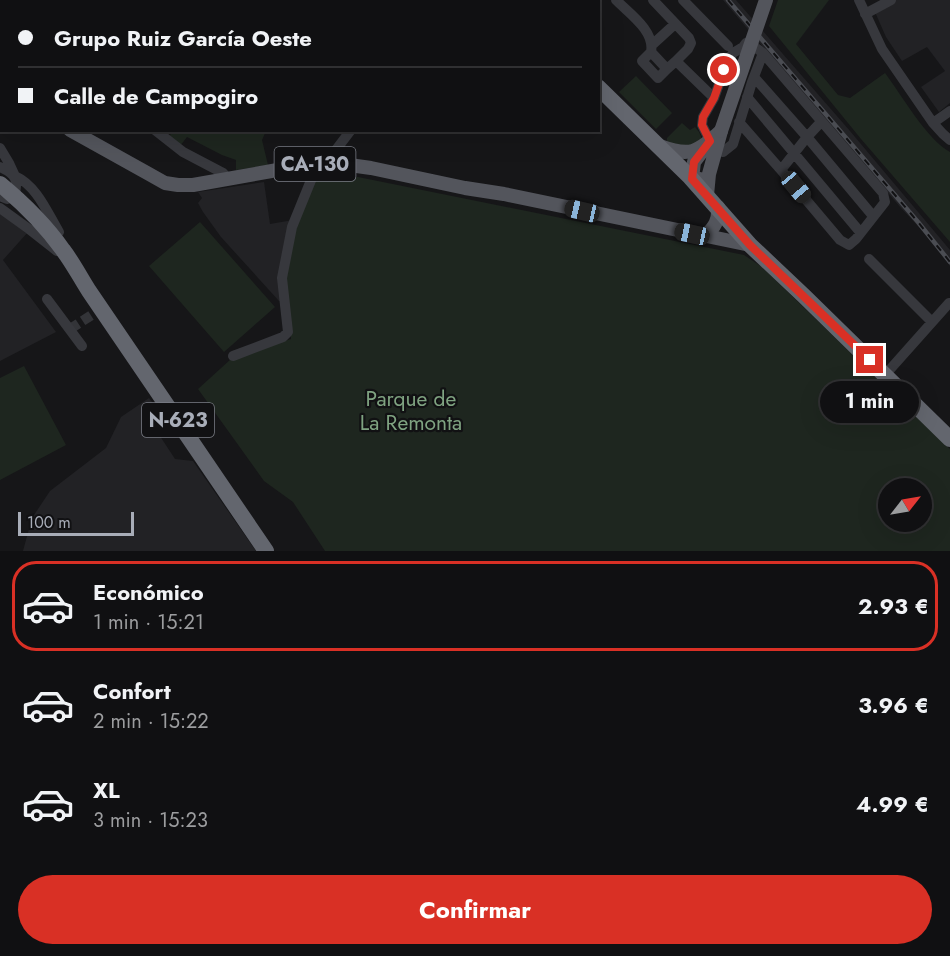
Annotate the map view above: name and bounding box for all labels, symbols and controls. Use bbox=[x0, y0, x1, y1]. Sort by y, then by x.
text: Grupo Ruiz García Oeste bbox=[54, 22, 312, 54]
route start bbox=[710, 56, 737, 83]
text: Calle de Campogiro bbox=[54, 80, 258, 112]
road number: CA-130 bbox=[274, 147, 356, 181]
car bbox=[778, 167, 814, 207]
car bbox=[562, 198, 602, 224]
car bbox=[673, 221, 711, 247]
route end bbox=[856, 346, 883, 373]
callout: 1 min bbox=[820, 381, 920, 423]
park label: Parque de La Remonta bbox=[360, 384, 462, 438]
text: 1 min bbox=[845, 387, 894, 416]
road number: N-623 bbox=[142, 403, 214, 437]
north arrow bbox=[878, 478, 932, 532]
map controls bbox=[878, 478, 932, 532]
scale bar bbox=[18, 509, 134, 536]
text: 100 m bbox=[27, 511, 71, 534]
text: Económico bbox=[93, 576, 204, 608]
icon: car bbox=[21, 579, 75, 633]
text: 2.93 € bbox=[858, 590, 929, 622]
text: 1 min · 15:21 bbox=[93, 608, 204, 637]
text: Confort bbox=[93, 675, 171, 707]
icon: car bbox=[21, 678, 75, 732]
text: 3.96 € bbox=[858, 689, 929, 721]
text: 2 min · 15:22 bbox=[93, 707, 209, 736]
text: XL bbox=[93, 774, 120, 806]
icon: car bbox=[21, 777, 75, 831]
text: 4.99 € bbox=[856, 788, 929, 820]
text: 3 min · 15:23 bbox=[93, 806, 208, 835]
button: Confirmar bbox=[18, 875, 932, 944]

